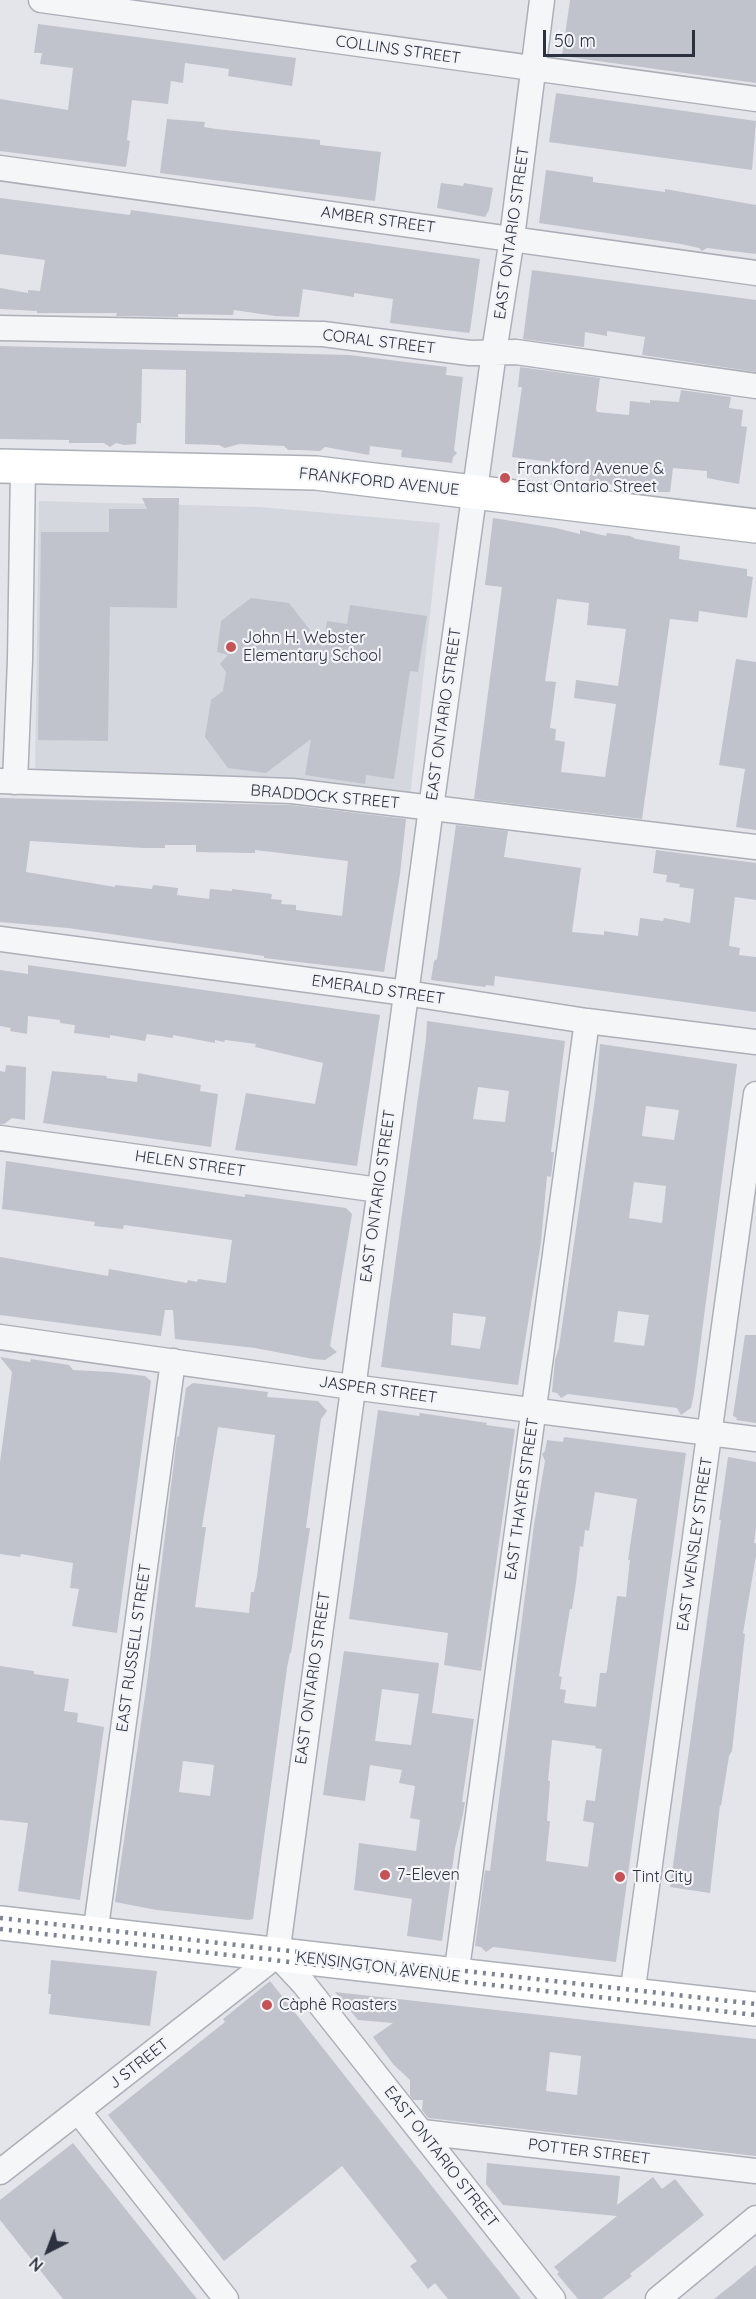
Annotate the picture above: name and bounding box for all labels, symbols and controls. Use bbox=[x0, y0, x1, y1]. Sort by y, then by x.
scale bar bbox=[546, 18, 698, 56]
text: 50 m bbox=[554, 29, 596, 52]
street label: COLLINS STREET bbox=[334, 32, 462, 68]
street label: EAST ONTARIO STREET bbox=[490, 145, 534, 321]
street label: AMBER STREET bbox=[320, 202, 436, 238]
street label: CORAL STREET bbox=[321, 326, 437, 358]
place label: Frankford Avenue & East Ontario Street bbox=[517, 459, 664, 497]
street label: FRANKFORD AVENUE bbox=[298, 464, 460, 500]
marker: Frankford Avenue & East Ontario Street bbox=[498, 471, 512, 485]
street label: EAST ONTARIO STREET bbox=[422, 626, 466, 802]
place label: John H. Webster Elementary School bbox=[243, 628, 382, 666]
marker: John H. Webster Elementary School bbox=[224, 640, 238, 654]
street label: BRADDOCK STREET bbox=[250, 781, 400, 813]
street label: EMERALD STREET bbox=[310, 971, 446, 1009]
street label: EAST ONTARIO STREET bbox=[356, 1108, 400, 1284]
street label: HELEN STREET bbox=[133, 1147, 247, 1181]
street label: JASPER STREET bbox=[318, 1372, 438, 1408]
street label: EAST THAYER STREET bbox=[501, 1417, 543, 1581]
street label: EAST WENSLEY STREET bbox=[673, 1456, 717, 1632]
street label: EAST RUSSELL STREET bbox=[113, 1562, 155, 1734]
street label: EAST ONTARIO STREET bbox=[291, 1590, 335, 1766]
place label: 7-Eleven bbox=[397, 1865, 460, 1885]
place label: Tint City bbox=[632, 1867, 693, 1887]
marker: 7-Eleven bbox=[378, 1868, 392, 1882]
marker: Tint City bbox=[613, 1870, 627, 1884]
street label: KENSINGTON AVENUE bbox=[295, 1947, 461, 1987]
place label: Càphê Roasters bbox=[279, 1995, 397, 2015]
marker: Càphê Roasters bbox=[260, 1998, 274, 2012]
street label: J STREET bbox=[105, 2035, 173, 2093]
street label: EAST ONTARIO STREET bbox=[380, 2082, 502, 2232]
street label: POTTER STREET bbox=[527, 2135, 651, 2169]
north arrow bbox=[18, 2221, 78, 2281]
text: N bbox=[25, 2253, 47, 2276]

